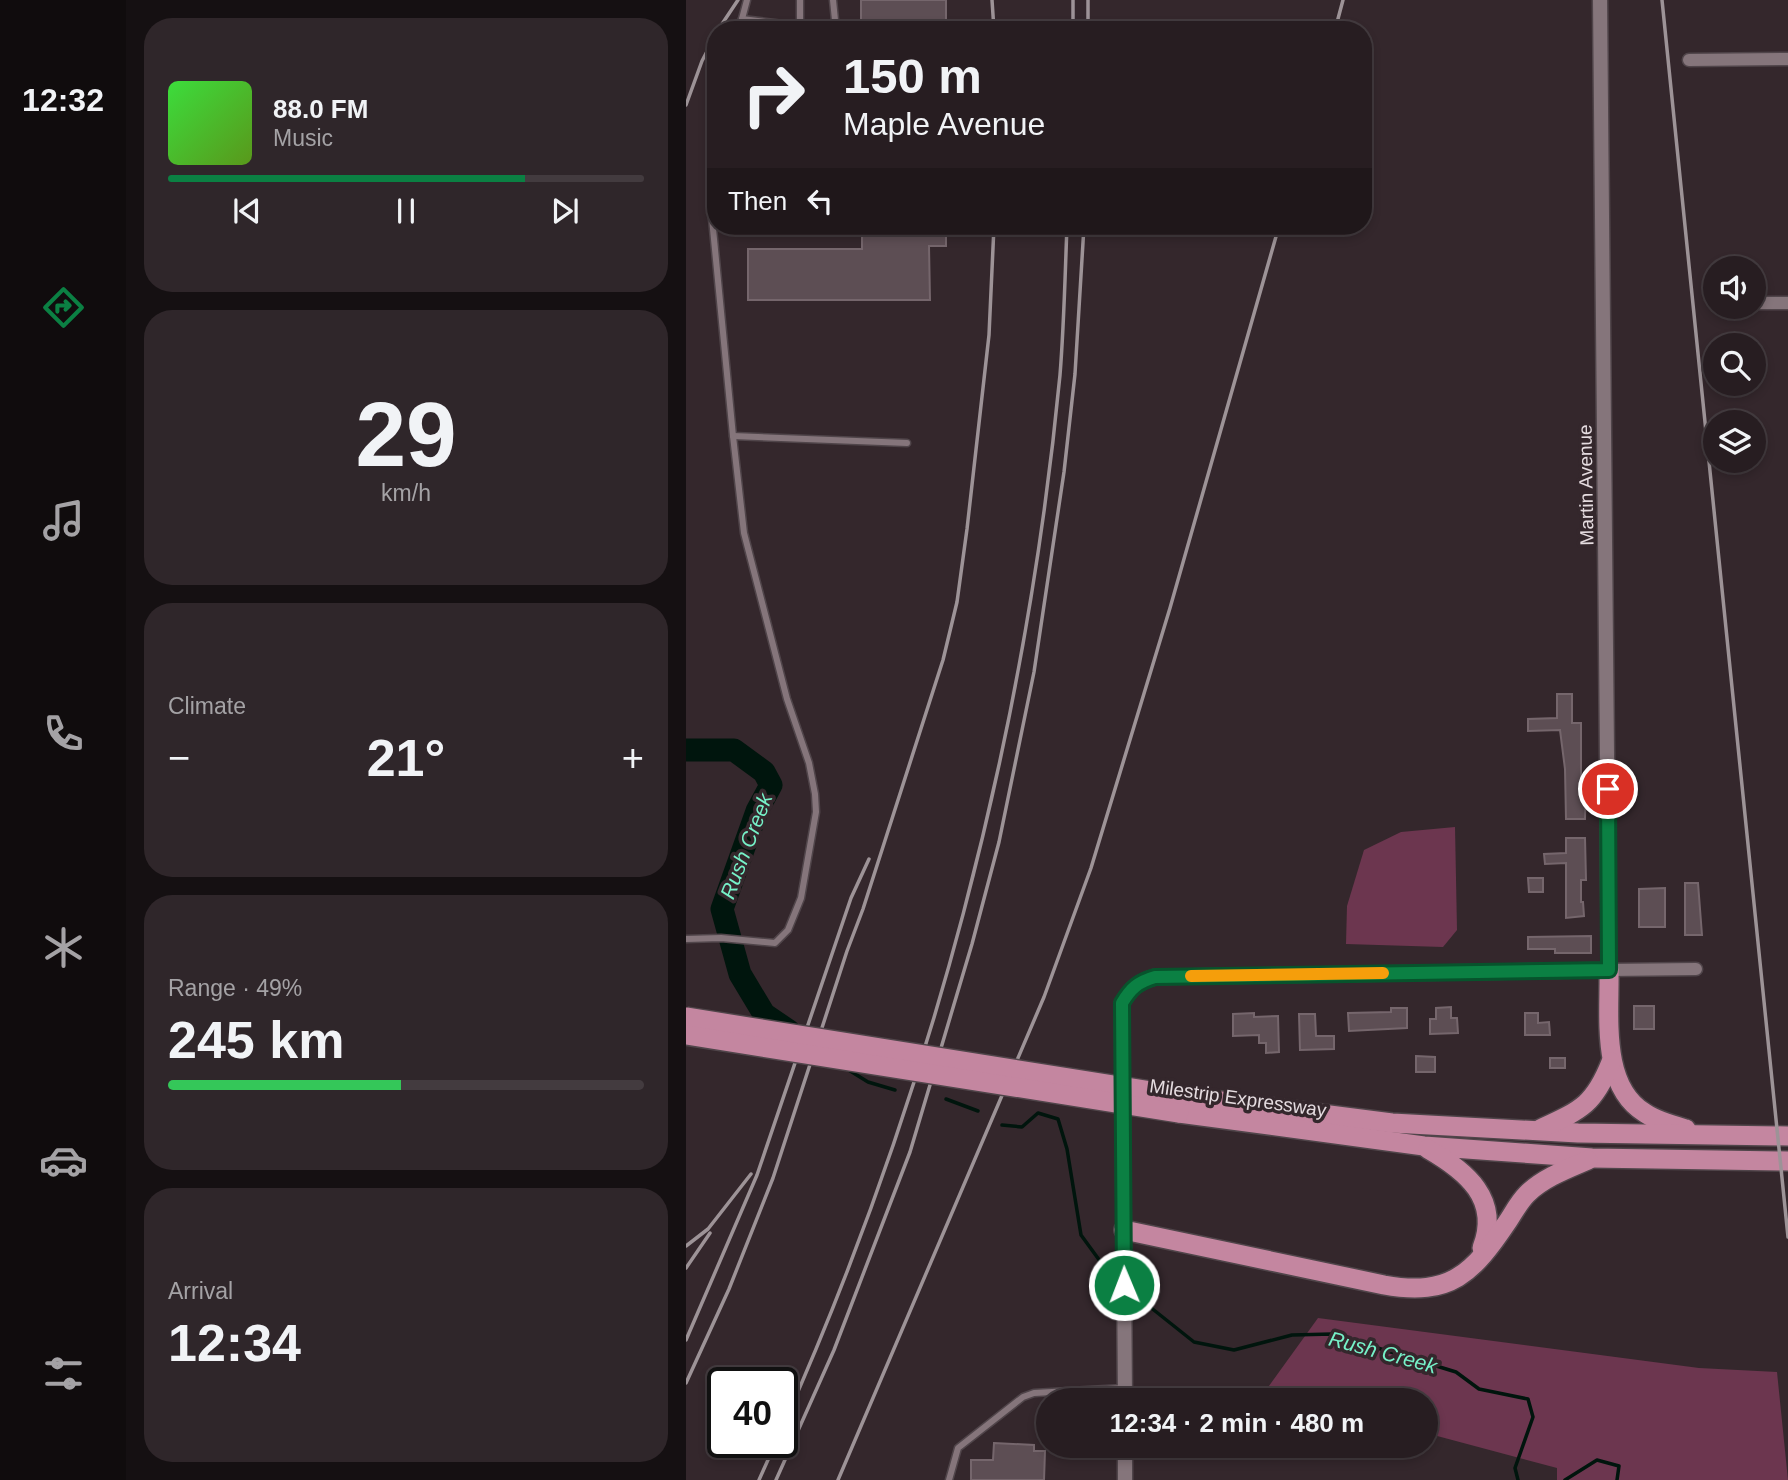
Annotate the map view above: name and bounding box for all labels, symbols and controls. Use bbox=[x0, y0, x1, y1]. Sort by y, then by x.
icon: right bbox=[728, 49, 819, 140]
text: 150 m bbox=[843, 49, 982, 103]
text: 12:32 bbox=[22, 82, 104, 118]
text: 88.0 FM bbox=[273, 94, 368, 124]
text: Maple Avenue bbox=[843, 106, 1045, 142]
text: Music bbox=[273, 125, 333, 151]
icon: left bbox=[801, 182, 839, 220]
text: Then bbox=[728, 186, 787, 216]
icon: previous bbox=[228, 192, 266, 230]
icon: pause bbox=[387, 192, 425, 230]
icon: next bbox=[546, 192, 584, 230]
map controls bbox=[1703, 256, 1766, 473]
button: sound bbox=[1703, 256, 1766, 319]
icon: directions bbox=[39, 283, 88, 332]
button: search bbox=[1703, 333, 1766, 396]
text: 29 bbox=[355, 384, 457, 485]
button: layers bbox=[1703, 410, 1766, 473]
street label: Martin Avenue bbox=[1574, 424, 1598, 546]
text: km/h bbox=[381, 480, 431, 506]
icon: music bbox=[39, 496, 88, 545]
text: Climate bbox=[168, 693, 246, 719]
icon: phone bbox=[39, 709, 88, 758]
text: 21° bbox=[367, 729, 445, 787]
text: − bbox=[168, 737, 190, 779]
text: + bbox=[622, 737, 644, 779]
pin bbox=[1578, 759, 1638, 819]
icon: arrive bbox=[1589, 770, 1627, 808]
water label: Rush Creek bbox=[715, 789, 777, 902]
icon: climate bbox=[39, 923, 88, 972]
text: Range · 49% bbox=[168, 975, 302, 1001]
text: 245 km bbox=[168, 1011, 344, 1069]
street label: Milestrip Expressway bbox=[1148, 1075, 1328, 1121]
icon: car bbox=[39, 1136, 88, 1185]
position arrow bbox=[1087, 1248, 1161, 1322]
text: Arrival bbox=[168, 1278, 233, 1304]
text: 12:34 bbox=[168, 1314, 301, 1372]
water label: Rush Creek bbox=[1326, 1327, 1441, 1378]
icon: filters bbox=[39, 1349, 88, 1398]
speed limit sign: 40 bbox=[707, 1367, 798, 1458]
text: 12:34 · 2 min · 480 m bbox=[1110, 1408, 1364, 1438]

